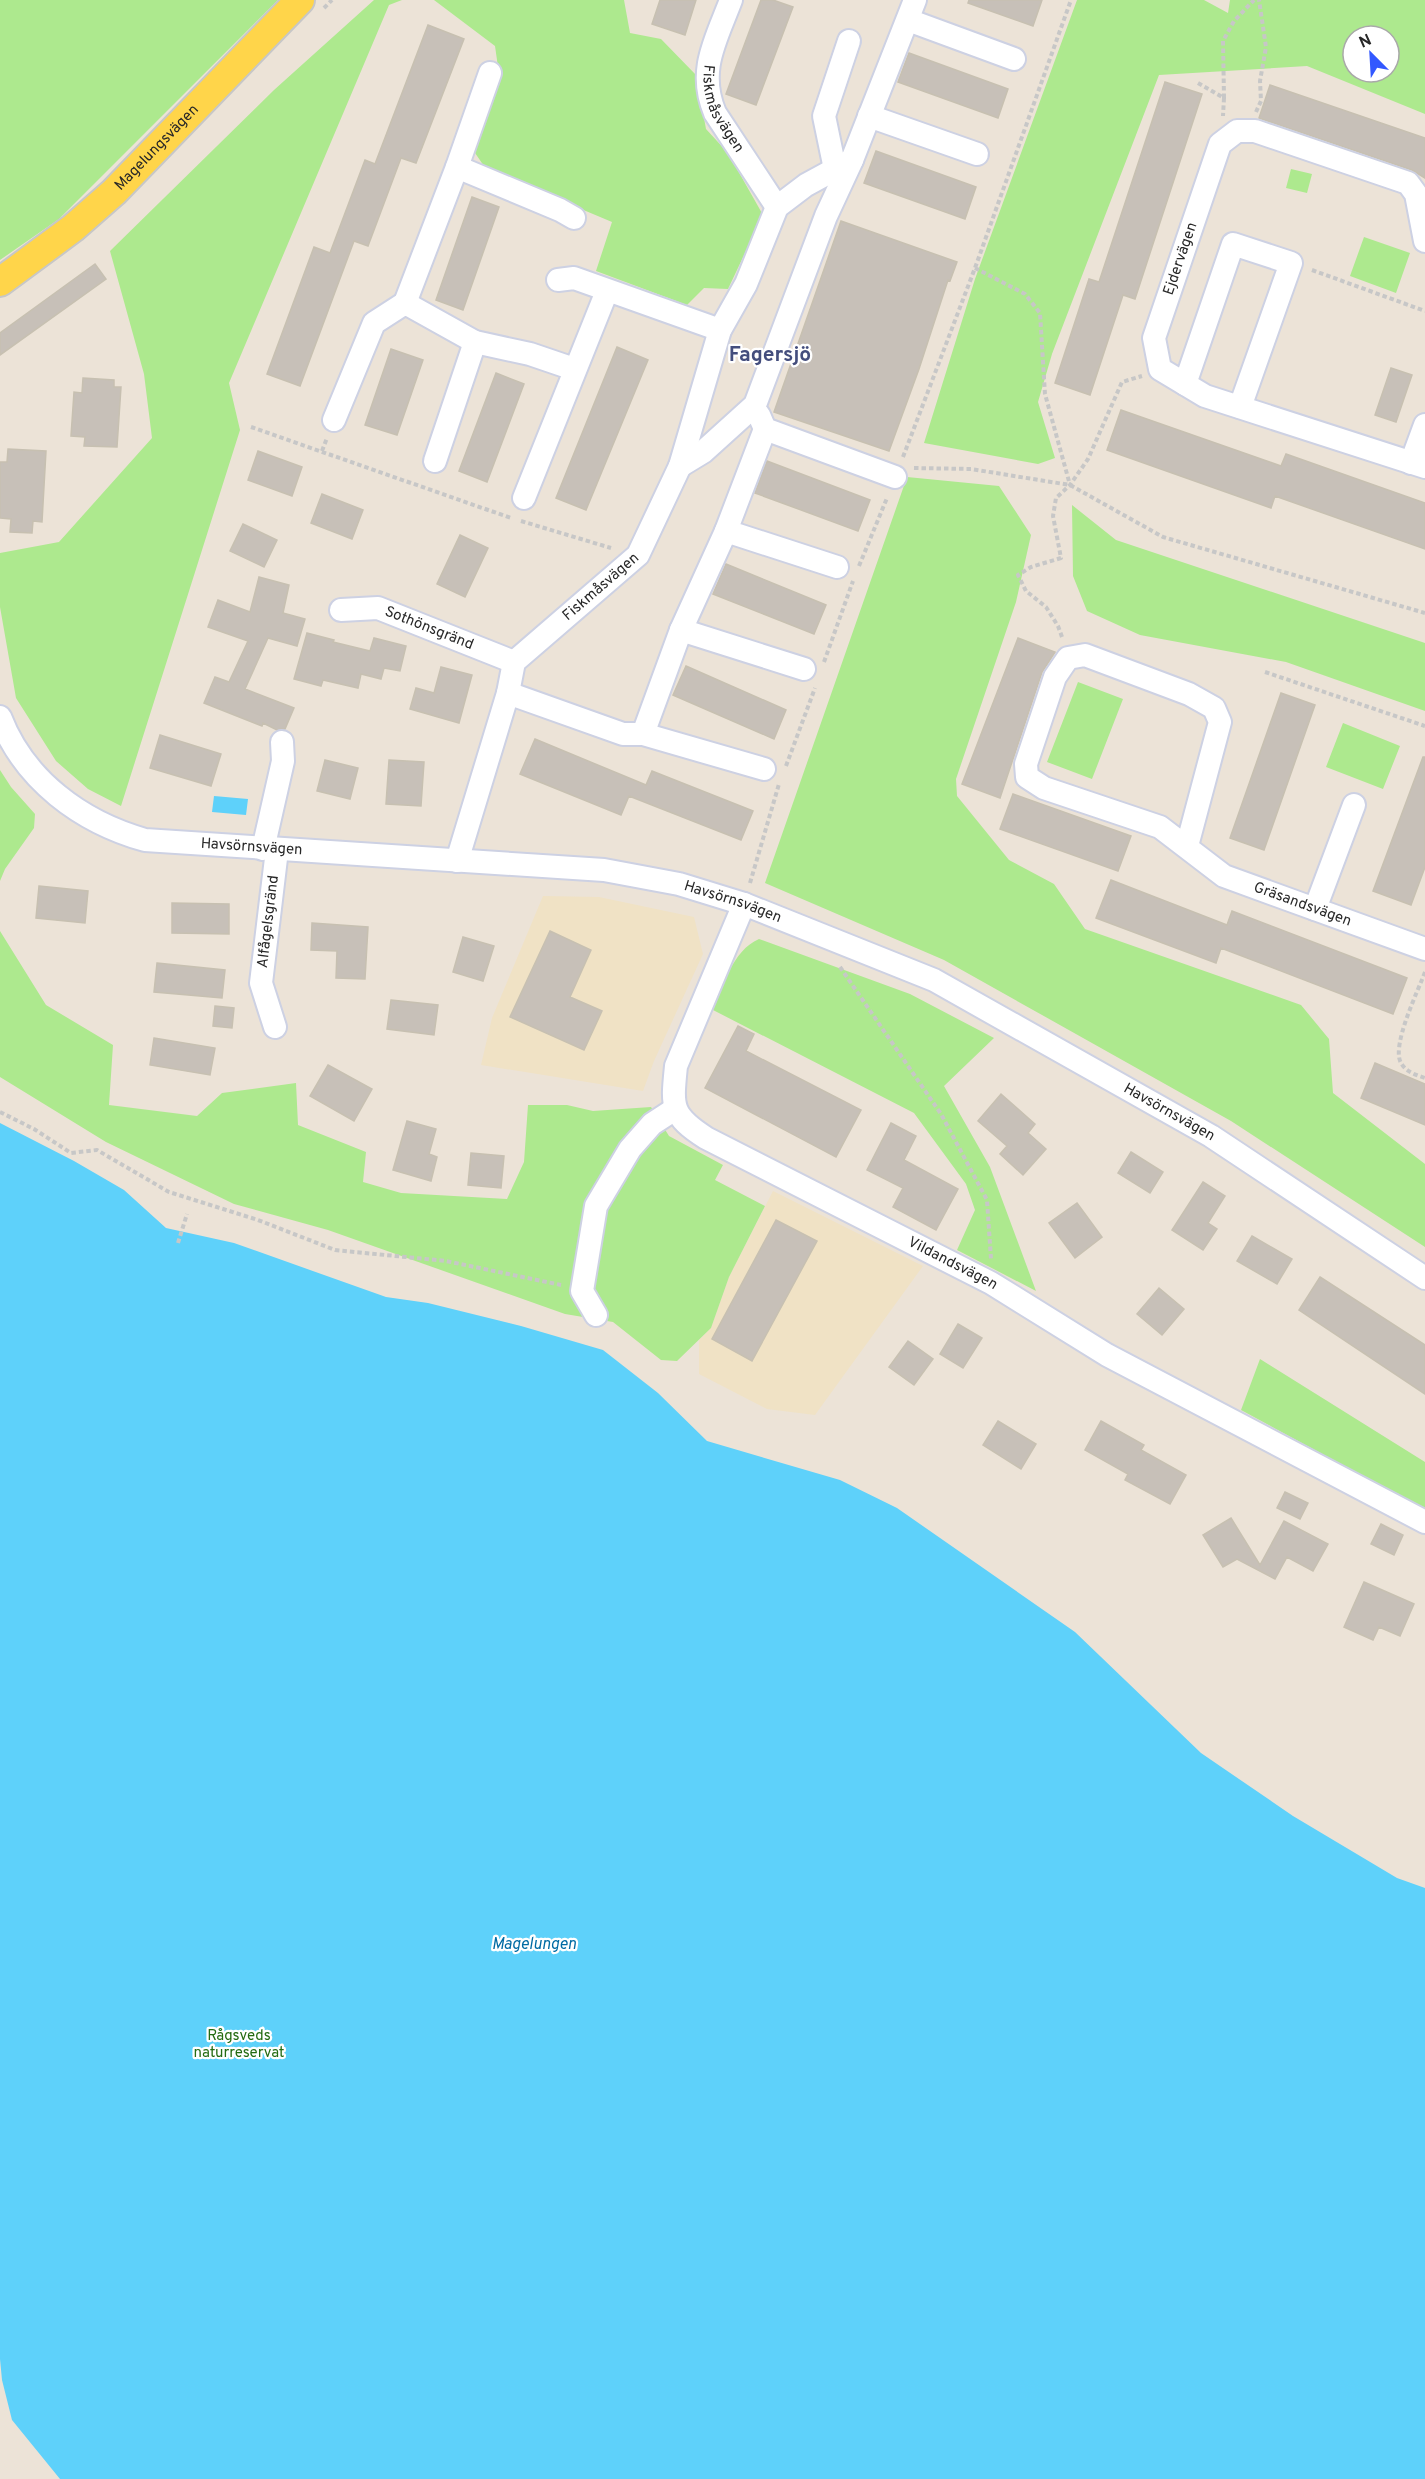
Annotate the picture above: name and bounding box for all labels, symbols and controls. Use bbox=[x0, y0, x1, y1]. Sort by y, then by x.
north arrow bbox=[1341, 24, 1401, 84]
text: N bbox=[1356, 31, 1375, 54]
street label: Fiskmåsvägen bbox=[698, 64, 748, 156]
street label: Magelungsvägen bbox=[111, 101, 203, 195]
street label: Ejdervägen bbox=[1160, 220, 1202, 298]
district label: Fagersjö bbox=[729, 342, 811, 369]
street label: Fiskmåsvägen bbox=[559, 549, 643, 625]
street label: Sothönsgränd bbox=[382, 602, 476, 654]
street label: Havsörnsvägen bbox=[200, 834, 303, 860]
street label: Alfågelsgränd bbox=[253, 874, 283, 969]
street label: Havsörnsvägen bbox=[682, 877, 784, 928]
street label: Gräsandsvägen bbox=[1251, 878, 1354, 931]
street label: Havsörnsvägen bbox=[1120, 1079, 1218, 1146]
street label: Vildandsvägen bbox=[905, 1233, 1001, 1294]
water label: Magelungen bbox=[492, 1935, 577, 1955]
park label: Rågsveds naturreservat bbox=[194, 2027, 284, 2063]

